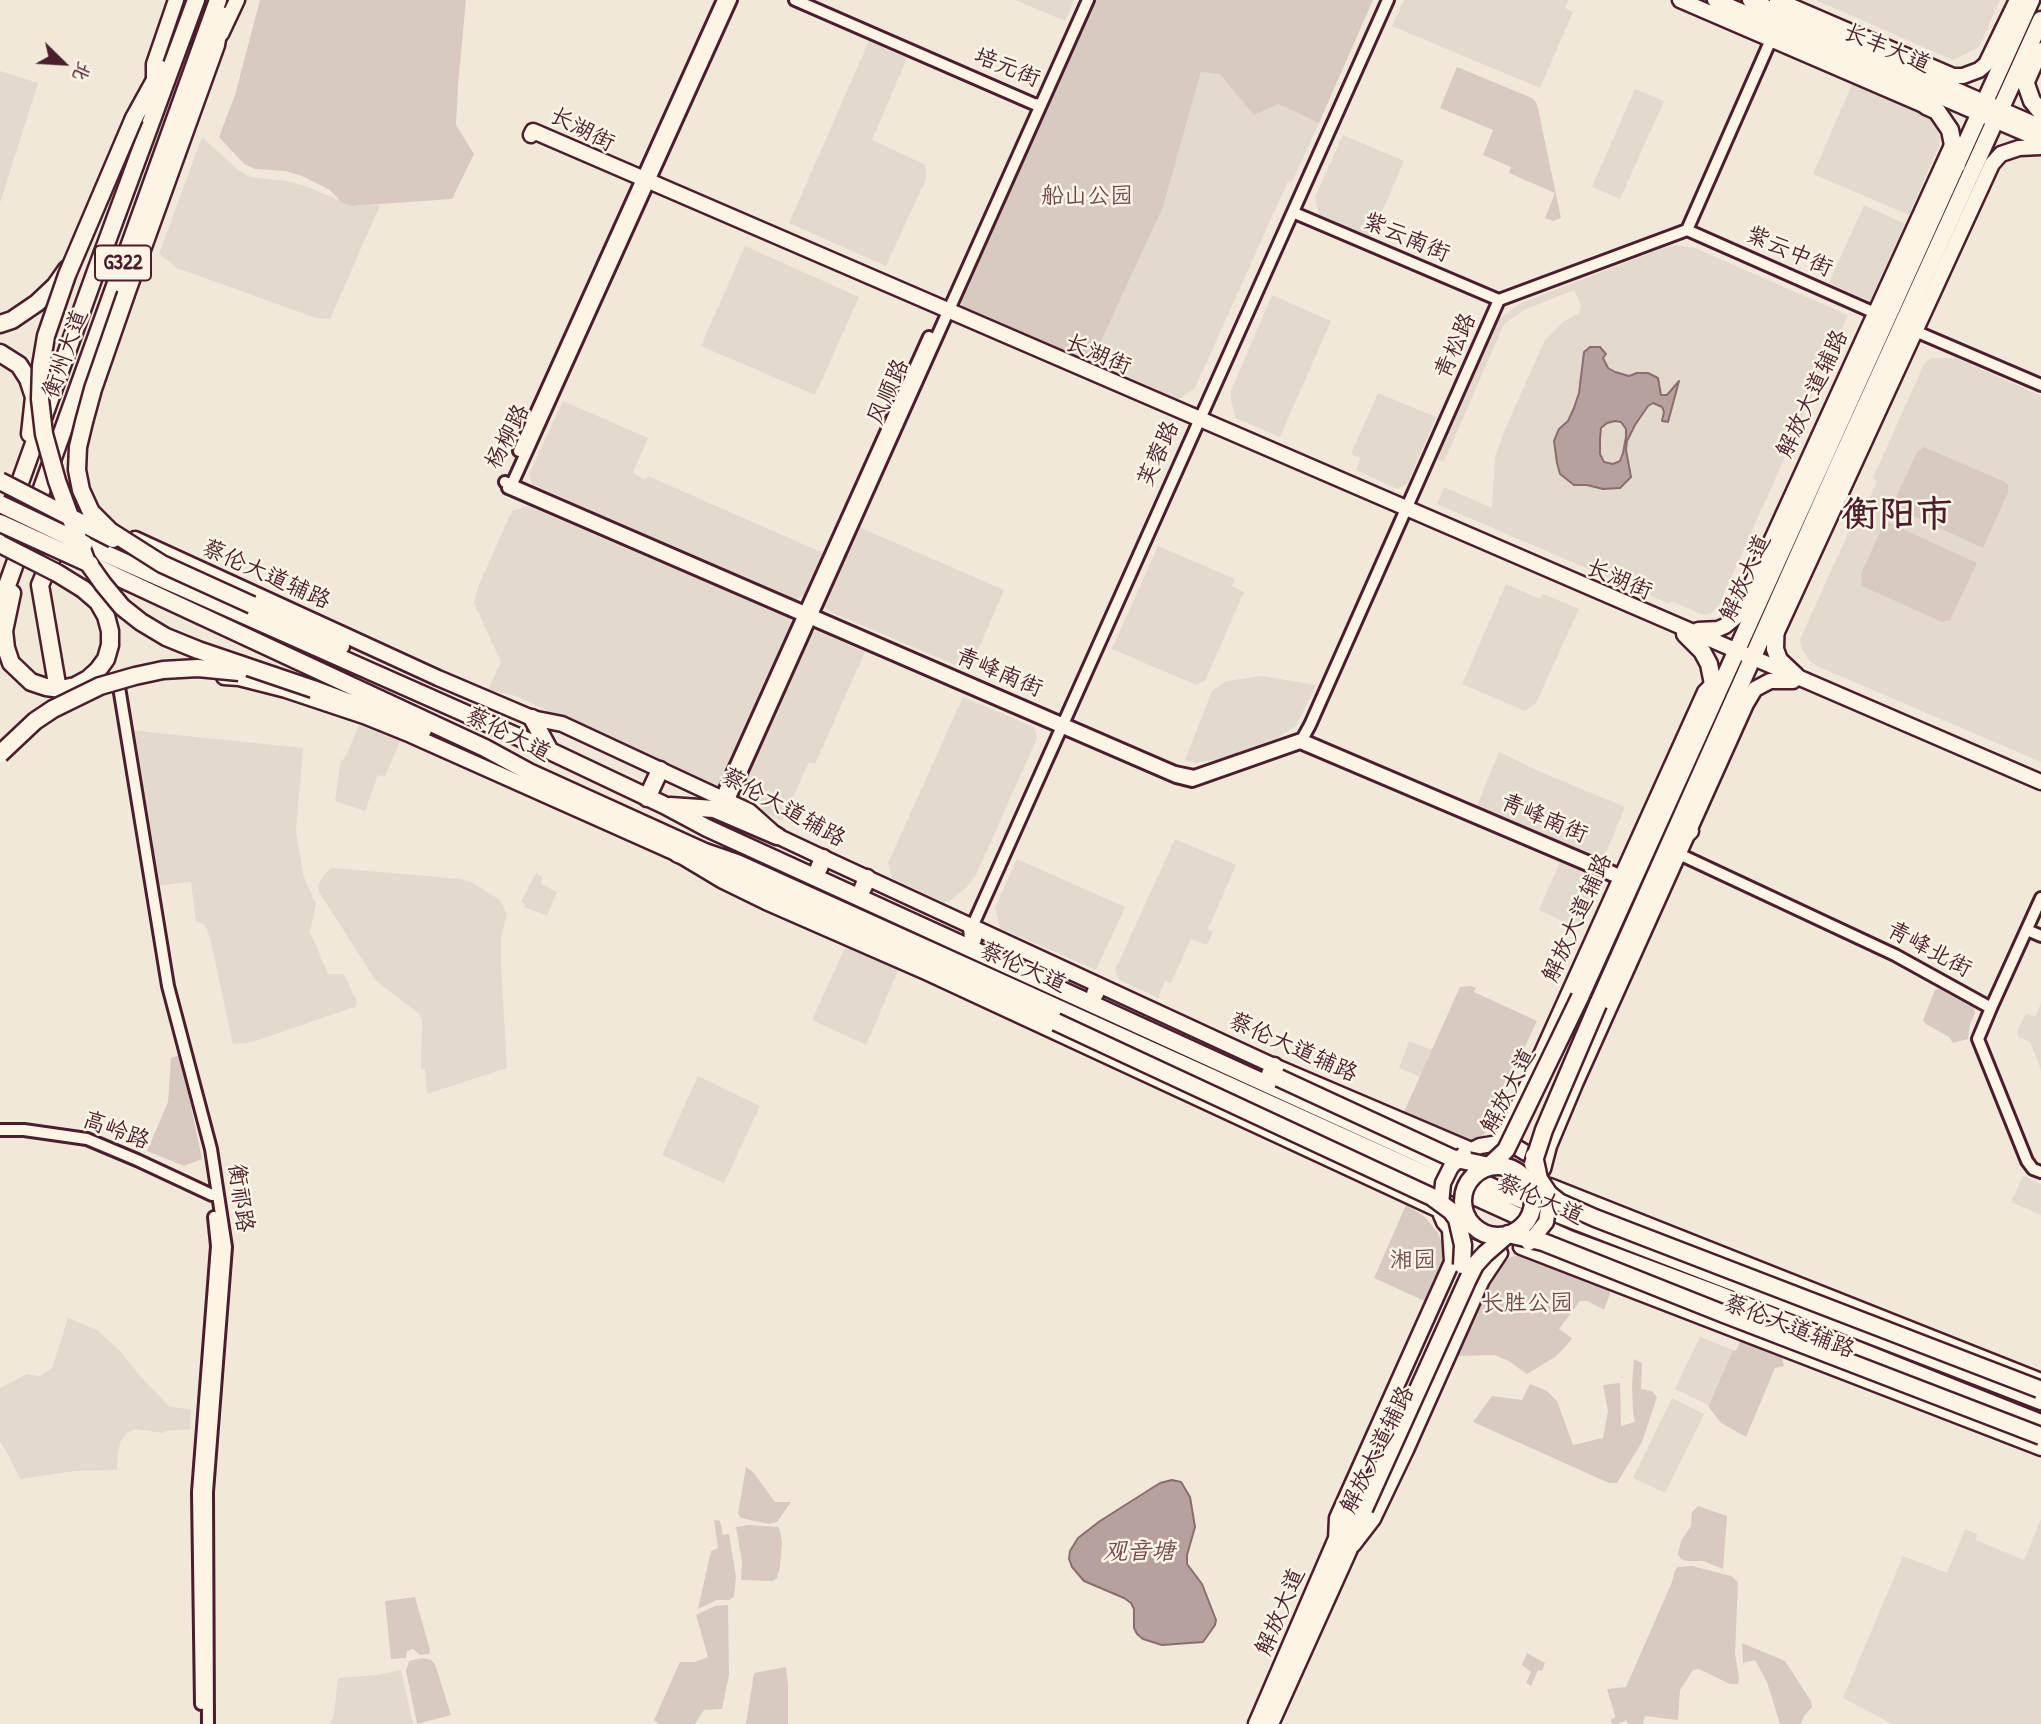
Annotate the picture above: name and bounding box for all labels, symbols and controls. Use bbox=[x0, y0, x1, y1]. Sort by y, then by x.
street label: 长丰大道 bbox=[1839, 18, 1935, 80]
north arrow bbox=[28, 28, 98, 98]
street label: 培元街 bbox=[970, 42, 1044, 94]
text: 北 bbox=[66, 58, 98, 86]
street label: 长湖街 bbox=[545, 102, 619, 158]
park label: 船山公园 bbox=[1041, 183, 1133, 211]
street label: 紫云南街 bbox=[1358, 207, 1454, 269]
street label: 紫云中街 bbox=[1741, 221, 1837, 283]
road number: G322 bbox=[95, 246, 151, 280]
street label: 衡州大道 bbox=[37, 306, 95, 402]
street label: 青松路 bbox=[1429, 309, 1483, 383]
street label: 解放大道辅路 bbox=[1771, 326, 1855, 462]
street label: 长湖街 bbox=[1061, 329, 1135, 381]
street label: 风顺路 bbox=[862, 355, 916, 429]
street label: 杨柳路 bbox=[480, 400, 536, 474]
street label: 芙蓉路 bbox=[1132, 417, 1186, 491]
district label: 衡阳市 bbox=[1842, 494, 1952, 538]
street label: 解放大道 bbox=[1715, 530, 1777, 626]
street label: 蔡伦大道辅路 bbox=[197, 534, 335, 616]
street label: 长湖街 bbox=[1582, 554, 1656, 606]
street label: 青峰南街 bbox=[951, 642, 1047, 704]
street label: 蔡伦大道 bbox=[461, 702, 555, 768]
street label: 蔡伦大道辅路 bbox=[716, 762, 850, 854]
street label: 青峰南街 bbox=[1496, 788, 1592, 850]
street label: 解放大道辅路 bbox=[1537, 849, 1619, 987]
street label: 青峰北街 bbox=[1882, 916, 1976, 984]
street label: 蔡伦大道 bbox=[975, 937, 1071, 999]
street label: 蔡伦大道辅路 bbox=[1224, 1007, 1362, 1089]
street label: 解放大道 bbox=[1476, 1044, 1542, 1138]
street label: 高岭路 bbox=[79, 1106, 153, 1156]
street label: 衡祁路 bbox=[222, 1162, 258, 1234]
street label: 蔡伦大道 bbox=[1492, 1169, 1588, 1231]
park label: 湘园 bbox=[1390, 1247, 1436, 1275]
street label: 蔡伦大道辅路 bbox=[1720, 1289, 1858, 1365]
park label: 长胜公园 bbox=[1481, 1290, 1573, 1318]
street label: 解放大道辅路 bbox=[1335, 1382, 1421, 1518]
water label: 观音塘 bbox=[1103, 1539, 1175, 1567]
street label: 解放大道 bbox=[1250, 1564, 1312, 1660]

